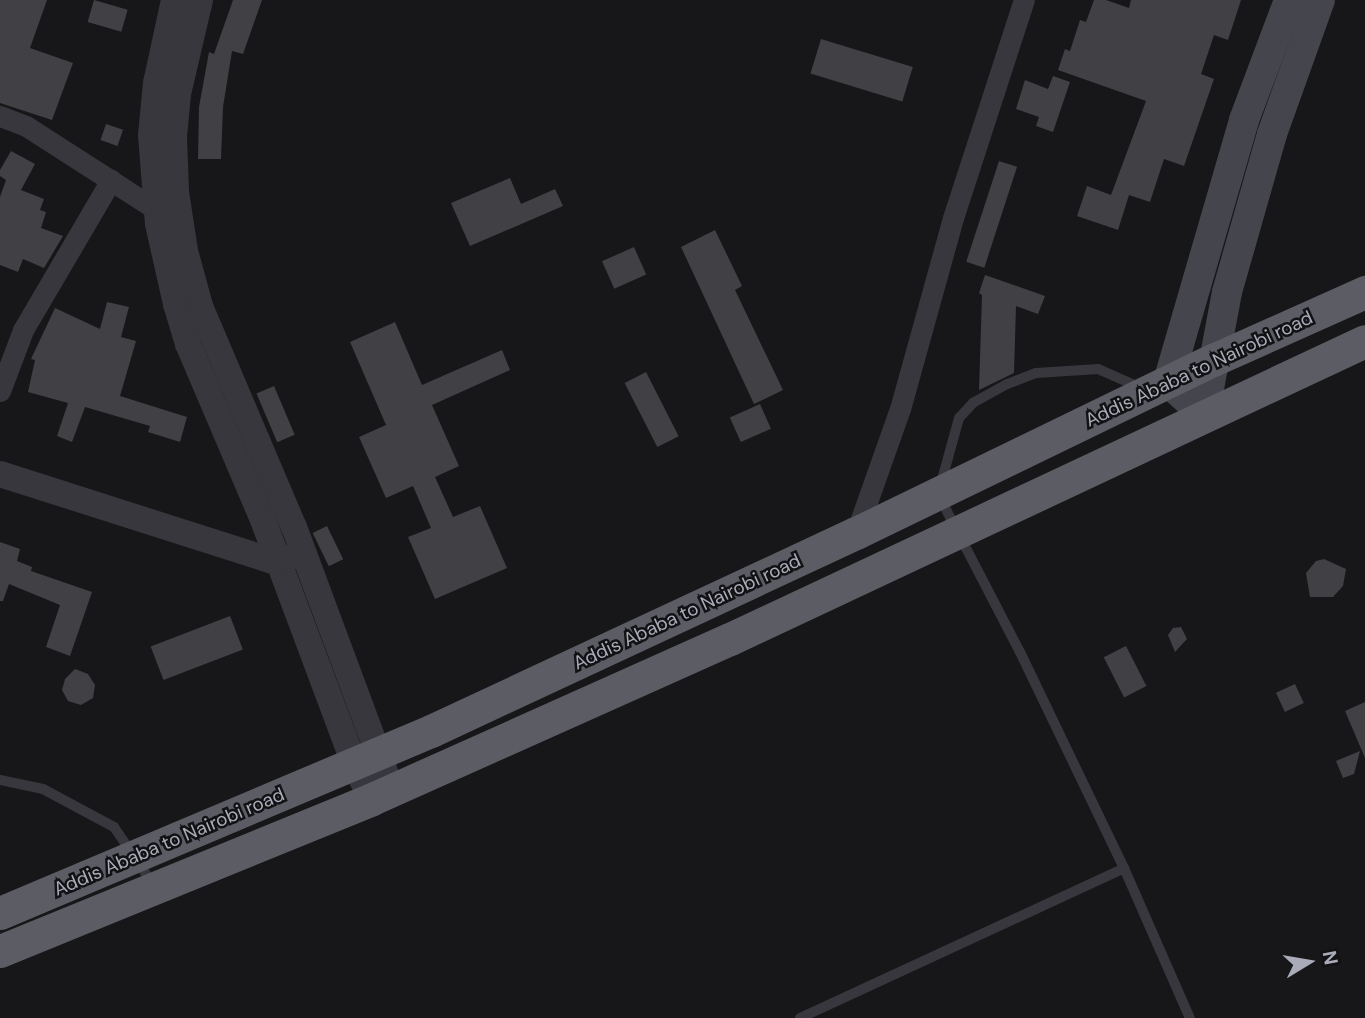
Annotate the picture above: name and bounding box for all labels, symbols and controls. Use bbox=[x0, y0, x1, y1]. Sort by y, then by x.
street label: Addis Ababa to Nairobi road bbox=[1082, 306, 1316, 432]
street label: Addis Ababa to Nairobi road bbox=[570, 549, 804, 675]
street label: Addis Ababa to Nairobi road bbox=[50, 783, 288, 901]
north arrow bbox=[1274, 927, 1344, 997]
text: N bbox=[1317, 949, 1344, 967]

